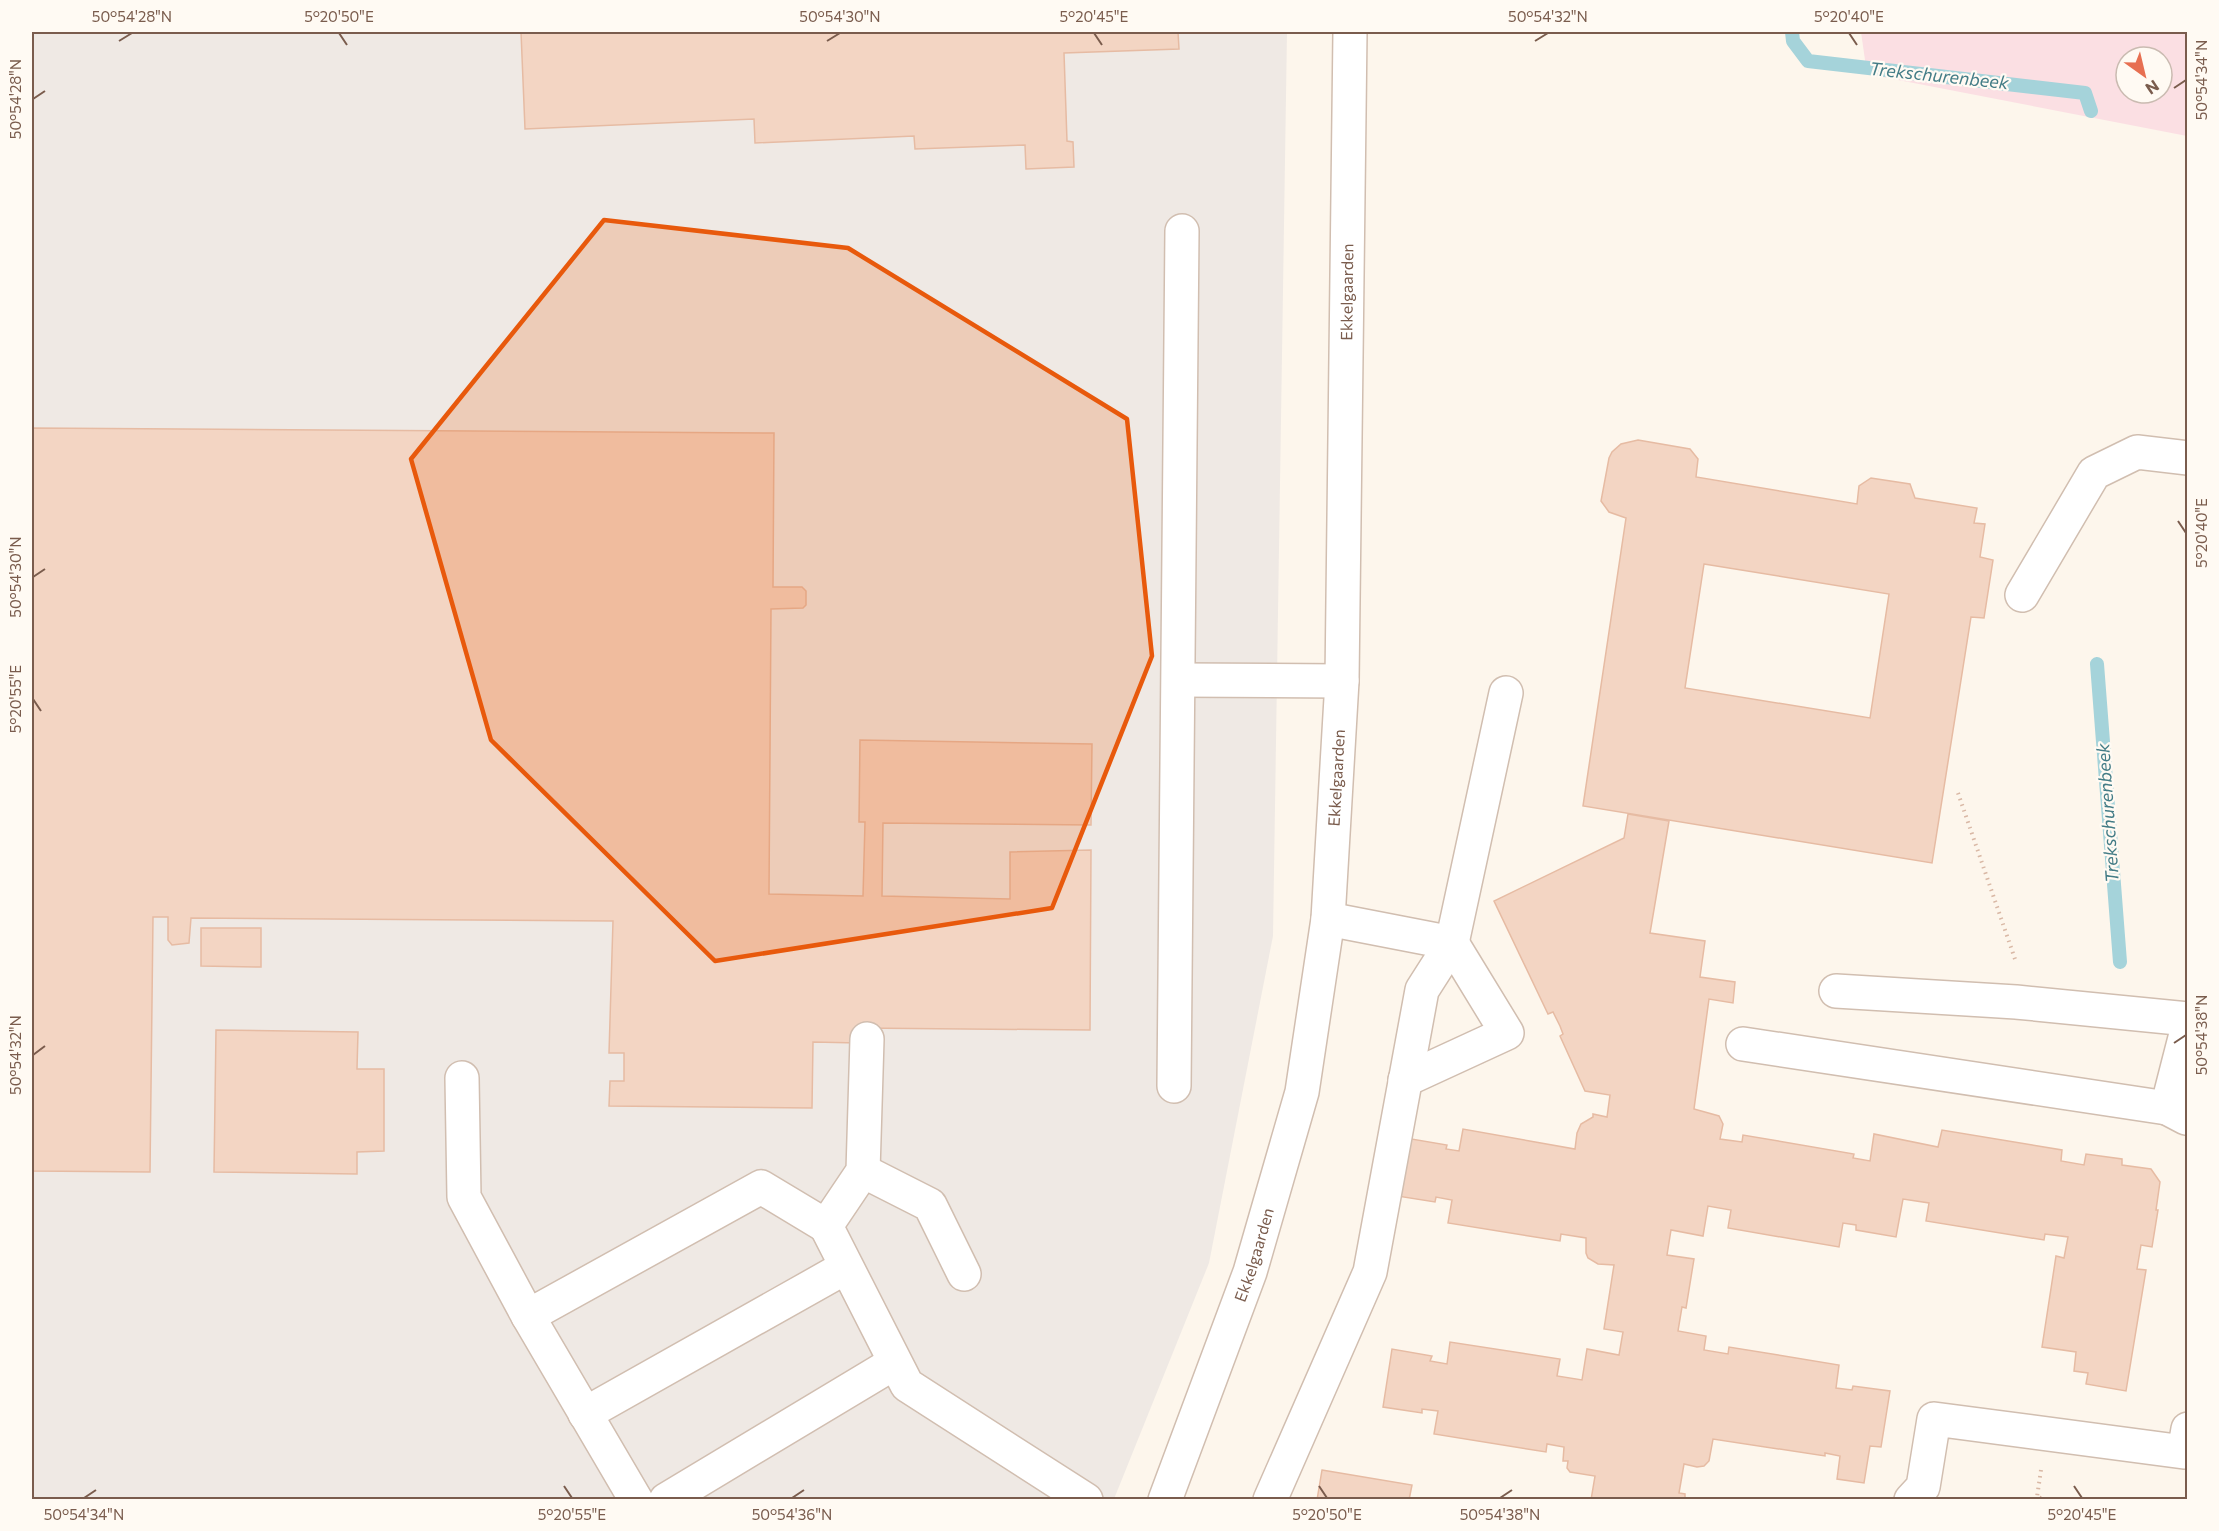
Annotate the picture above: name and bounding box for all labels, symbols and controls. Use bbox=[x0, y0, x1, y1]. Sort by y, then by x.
text: 50°54'28"N bbox=[92, 7, 172, 25]
text: 5°20'50"E bbox=[304, 7, 374, 25]
text: 50°54'30"N bbox=[799, 7, 881, 25]
text: 5°20'45"E bbox=[1060, 7, 1129, 25]
text: 50°54'32"N bbox=[1508, 7, 1588, 25]
text: 5°20'40"E bbox=[1814, 7, 1884, 25]
text: 50°54'34"N bbox=[2192, 40, 2210, 120]
north arrow bbox=[2114, 45, 2174, 105]
water label: Trekschurenbeek bbox=[1868, 57, 2011, 93]
text: 50°54'28"N bbox=[6, 59, 24, 139]
text: N bbox=[2142, 77, 2163, 99]
street label: Ekkelgaarden bbox=[1336, 243, 1356, 341]
text: 5°20'40"E bbox=[2192, 498, 2210, 568]
text: 50°54'30"N bbox=[6, 536, 24, 618]
text: 5°20'55"E bbox=[6, 665, 24, 733]
street label: Ekkelgaarden bbox=[1323, 729, 1348, 827]
water label: Trekschurenbeek bbox=[2091, 741, 2123, 884]
text: 50°54'38"N bbox=[2192, 995, 2210, 1075]
text: 50°54'32"N bbox=[6, 1015, 24, 1095]
street label: Ekkelgaarden bbox=[1230, 1205, 1277, 1304]
text: 50°54'34"N bbox=[44, 1505, 124, 1523]
text: 5°20'55"E bbox=[538, 1505, 606, 1523]
text: 50°54'36"N bbox=[752, 1505, 832, 1523]
text: 5°20'50"E bbox=[1292, 1505, 1362, 1523]
text: 50°54'38"N bbox=[1460, 1505, 1540, 1523]
text: 5°20'45"E bbox=[2048, 1505, 2117, 1523]

